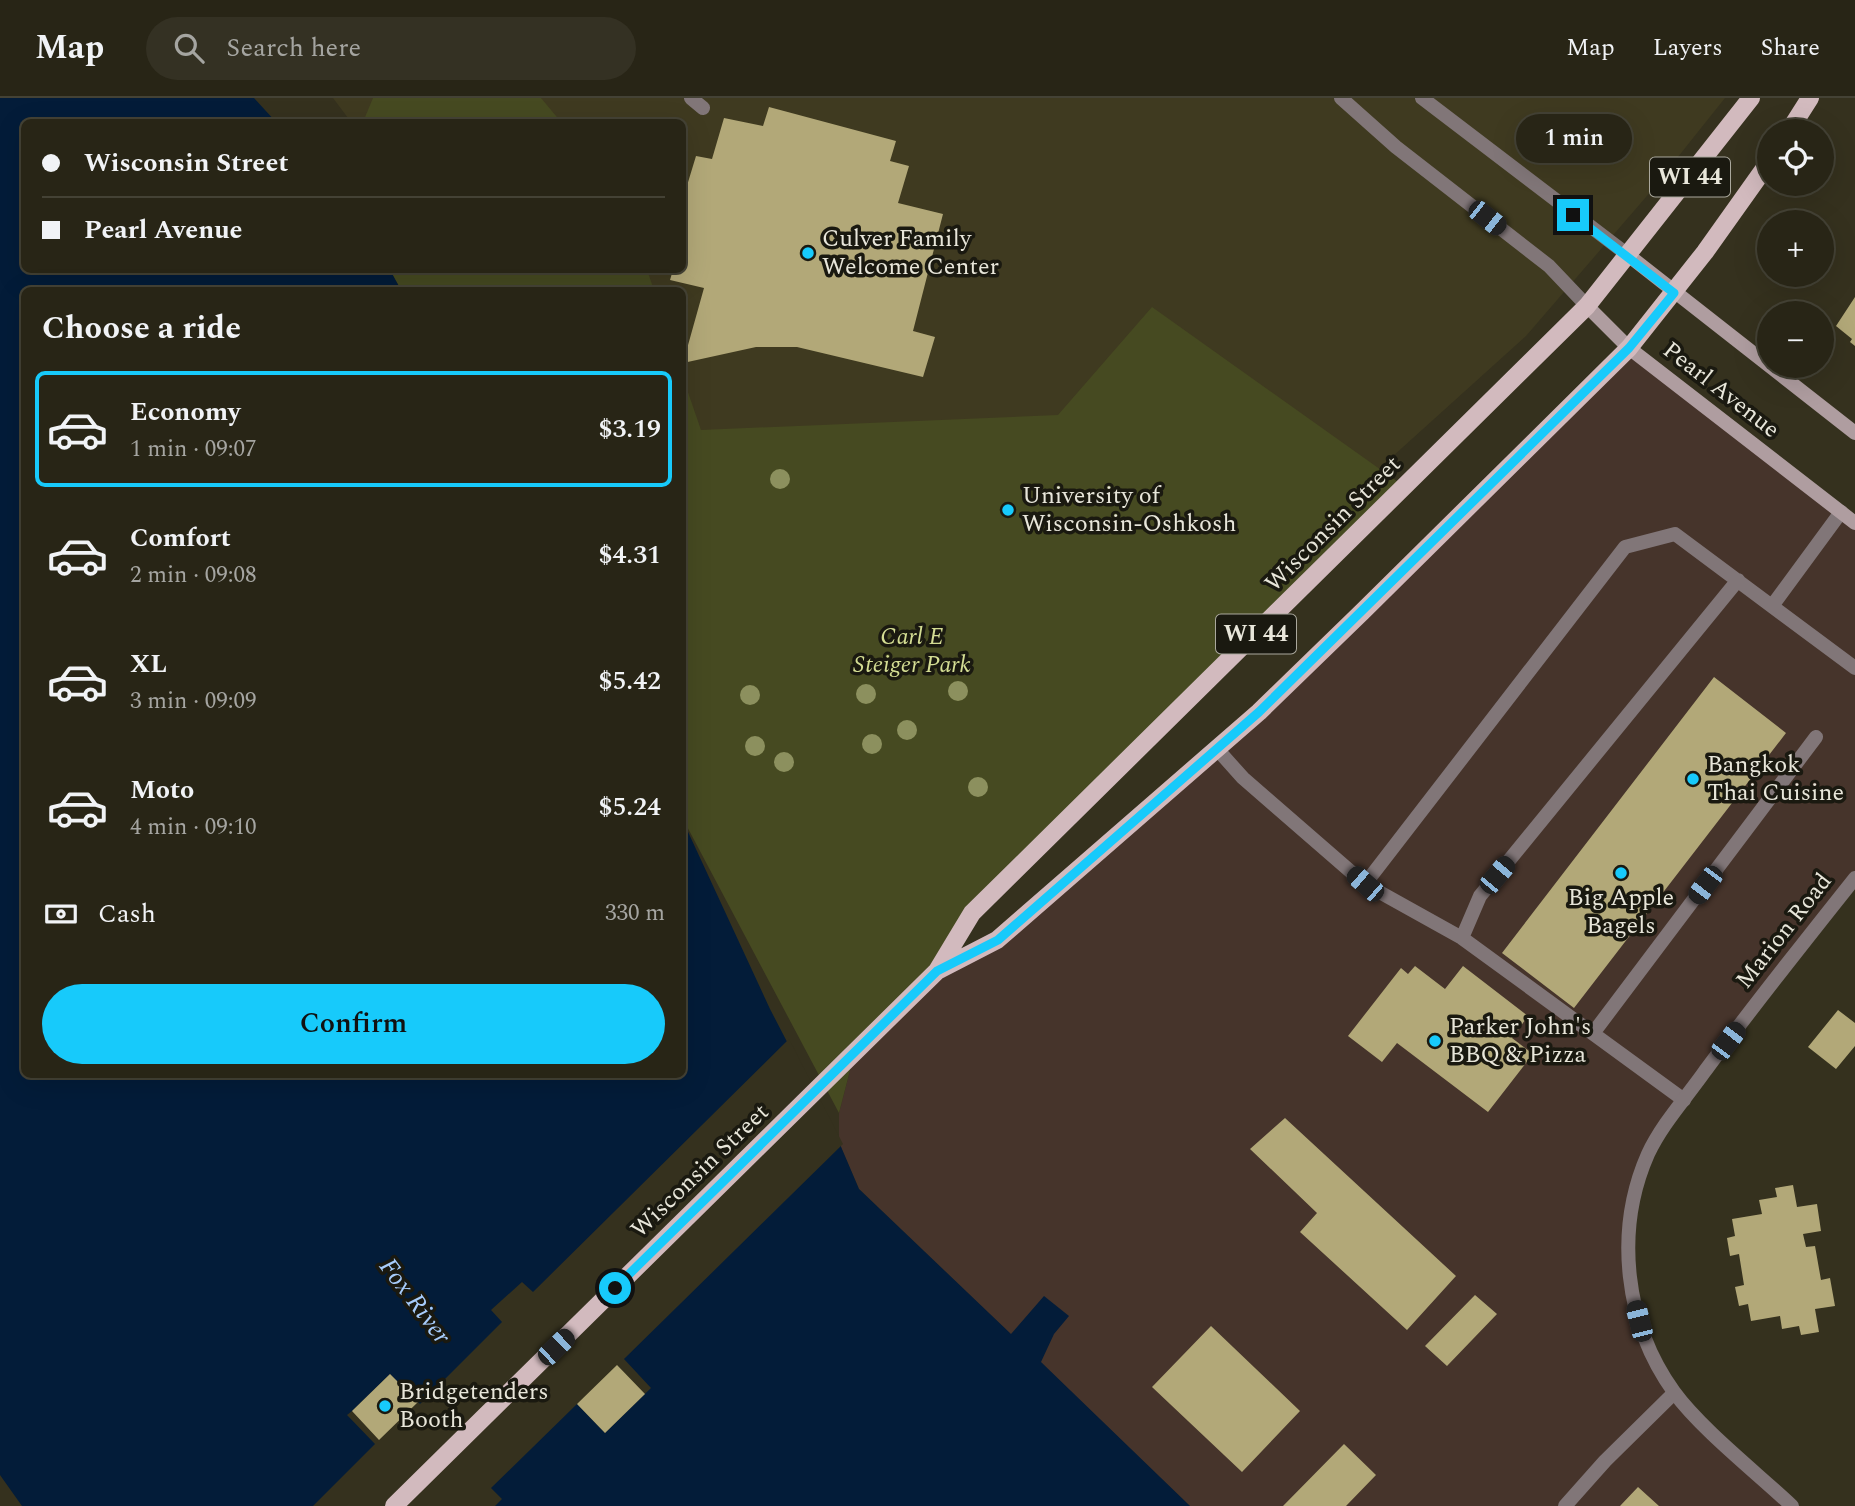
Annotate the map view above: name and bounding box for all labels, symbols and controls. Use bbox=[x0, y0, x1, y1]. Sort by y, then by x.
search box bbox=[146, 17, 636, 80]
text: Map bbox=[35, 23, 104, 73]
text: Search here bbox=[226, 28, 361, 68]
icon: search bbox=[170, 29, 208, 67]
text: Map bbox=[1566, 30, 1615, 66]
text: Layers bbox=[1653, 30, 1723, 66]
text: Share bbox=[1761, 30, 1820, 66]
callout: 1 min bbox=[1515, 114, 1631, 162]
map controls bbox=[1757, 119, 1834, 378]
button: locate bbox=[1757, 119, 1834, 196]
text: 1 min bbox=[1544, 121, 1604, 156]
text: Wisconsin Street bbox=[84, 143, 288, 183]
road number: WI 44 bbox=[1650, 158, 1730, 197]
car bbox=[1464, 197, 1511, 239]
route end bbox=[1557, 199, 1589, 231]
text: Pearl Avenue bbox=[84, 210, 242, 250]
button: + bbox=[1757, 210, 1834, 287]
place label: Culver Family Welcome Center bbox=[822, 221, 999, 285]
marker: Culver Family Welcome Center bbox=[800, 245, 816, 261]
button: − bbox=[1757, 301, 1834, 378]
text: Choose a ride bbox=[42, 304, 241, 353]
street label: Pearl Avenue bbox=[1655, 333, 1787, 447]
text: Economy bbox=[130, 392, 240, 432]
icon: car bbox=[46, 398, 109, 461]
text: $3.19 bbox=[598, 409, 661, 449]
text: 1 min · 09:07 bbox=[130, 432, 257, 467]
street label: Wisconsin Street bbox=[1256, 447, 1410, 601]
place label: University of Wisconsin-Oshkosh bbox=[1022, 478, 1236, 542]
marker: University of Wisconsin-Oshkosh bbox=[1000, 502, 1016, 518]
text: Comfort bbox=[130, 518, 231, 558]
icon: car bbox=[46, 524, 109, 587]
text: $4.31 bbox=[598, 535, 661, 575]
text: 2 min · 09:08 bbox=[130, 558, 257, 593]
road number: WI 44 bbox=[1216, 614, 1296, 654]
park label: Carl E Steiger Park bbox=[853, 619, 971, 683]
text: XL bbox=[130, 644, 167, 684]
icon: car bbox=[46, 650, 109, 713]
text: $5.42 bbox=[598, 661, 661, 701]
text: 3 min · 09:09 bbox=[130, 684, 257, 719]
place label: Bangkok Thai Cuisine bbox=[1707, 747, 1844, 811]
text: Moto bbox=[130, 770, 194, 810]
marker: Bangkok Thai Cuisine bbox=[1685, 771, 1701, 787]
icon: car bbox=[46, 776, 109, 839]
text: $5.24 bbox=[598, 787, 661, 827]
text: 4 min · 09:10 bbox=[130, 810, 257, 845]
car bbox=[1476, 852, 1519, 898]
car bbox=[1343, 862, 1388, 906]
car bbox=[1684, 862, 1727, 908]
marker: Big Apple Bagels bbox=[1613, 865, 1629, 881]
street label: Marion Road bbox=[1727, 865, 1841, 997]
place label: Big Apple Bagels bbox=[1568, 880, 1674, 944]
text: Cash bbox=[98, 894, 156, 934]
icon: cash bbox=[42, 895, 80, 933]
text: 330 m bbox=[605, 896, 665, 931]
button: Confirm bbox=[42, 984, 665, 1064]
place label: Parker John's BBQ & Pizza bbox=[1449, 1009, 1591, 1073]
car bbox=[1707, 1018, 1750, 1064]
marker: Parker John's BBQ & Pizza bbox=[1427, 1033, 1443, 1049]
street label: Wisconsin Street bbox=[623, 1095, 777, 1247]
water label: Fox River bbox=[369, 1249, 462, 1354]
route start bbox=[599, 1272, 631, 1304]
car bbox=[1624, 1298, 1655, 1344]
car bbox=[534, 1325, 579, 1369]
place label: Bridgetenders Booth bbox=[399, 1374, 549, 1438]
marker: Bridgetenders Booth bbox=[377, 1398, 393, 1414]

